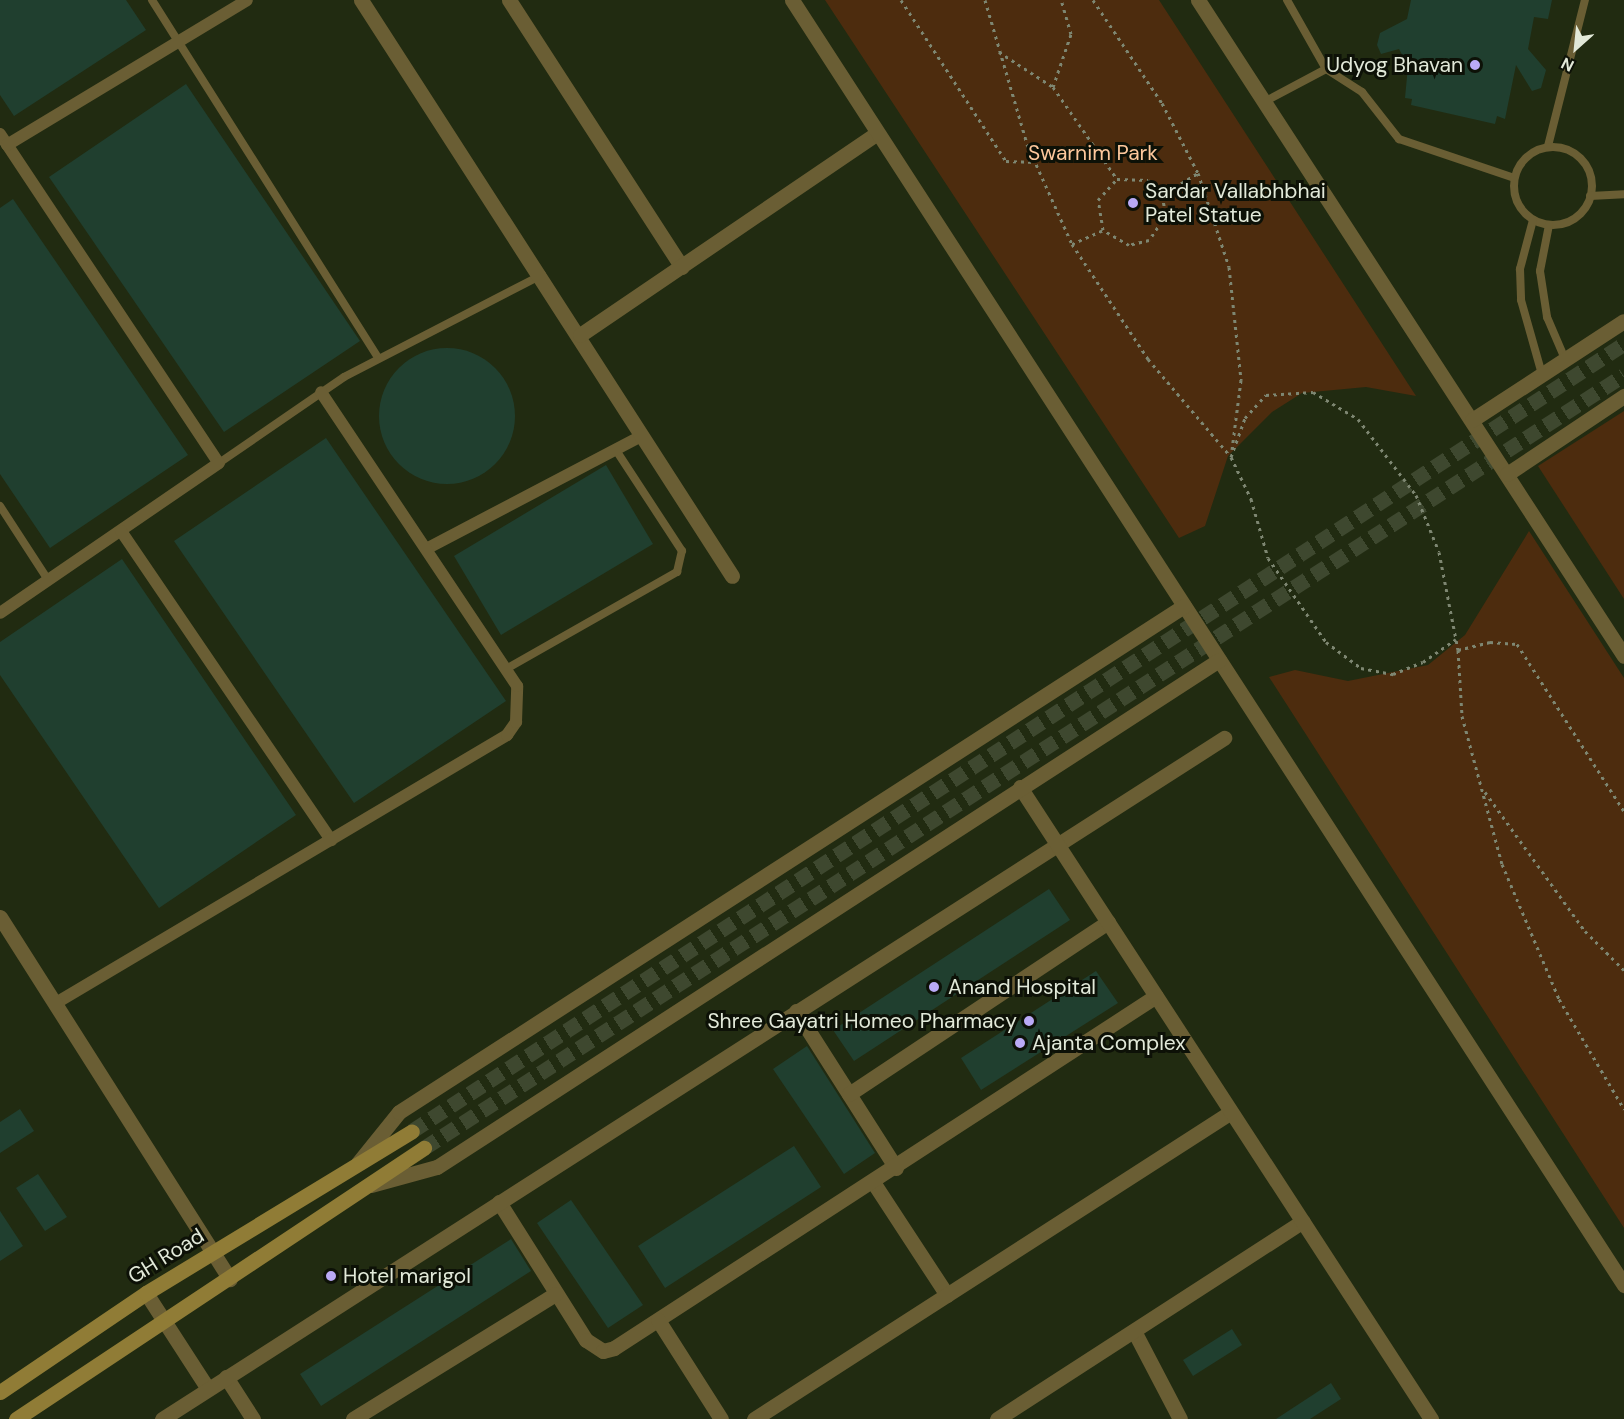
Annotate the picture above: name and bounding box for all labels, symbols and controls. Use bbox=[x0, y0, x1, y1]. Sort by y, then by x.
north arrow bbox=[1546, 18, 1606, 78]
place label: Udyog Bhavan bbox=[1326, 52, 1463, 78]
text: N bbox=[1558, 52, 1578, 76]
marker: Udyog Bhavan bbox=[1468, 58, 1482, 72]
park label: Swarnim Park bbox=[1028, 140, 1158, 166]
place label: Sardar Vallabhbhai Patel Statue bbox=[1145, 178, 1326, 228]
marker: Sardar Vallabhbhai Patel Statue bbox=[1126, 196, 1140, 210]
place label: Anand Hospital bbox=[948, 974, 1096, 1000]
marker: Anand Hospital bbox=[925, 978, 943, 996]
place label: Shree Gayatri Homeo Pharmacy bbox=[707, 1008, 1017, 1034]
marker: Shree Gayatri Homeo Pharmacy bbox=[1022, 1014, 1036, 1028]
place label: Ajanta Complex bbox=[1032, 1030, 1186, 1056]
marker: Ajanta Complex bbox=[1013, 1036, 1027, 1050]
street label: GH Road bbox=[123, 1223, 209, 1289]
place label: Hotel marigol bbox=[343, 1263, 471, 1289]
marker: Hotel marigol bbox=[324, 1269, 338, 1283]

